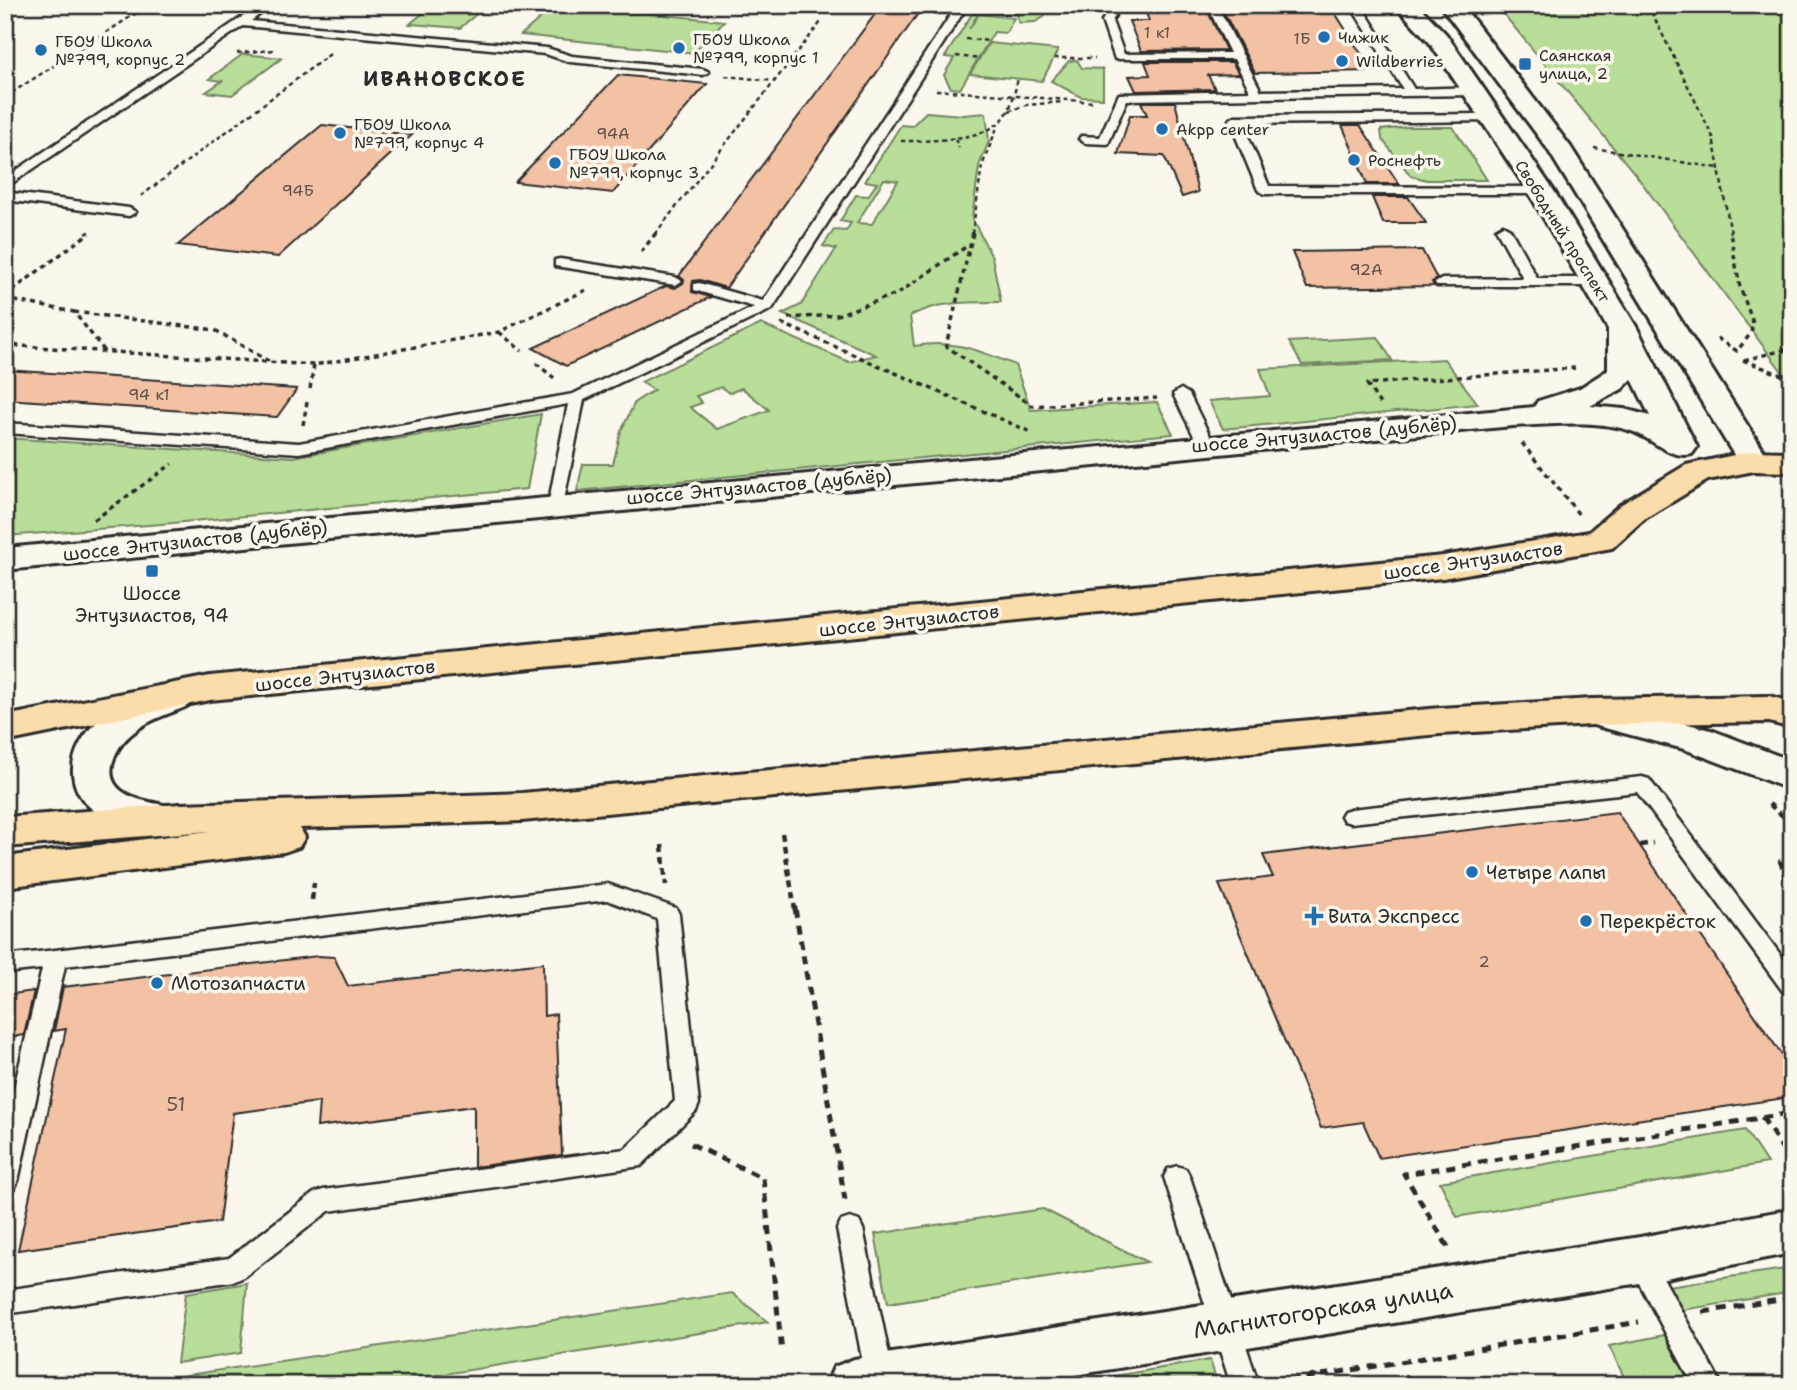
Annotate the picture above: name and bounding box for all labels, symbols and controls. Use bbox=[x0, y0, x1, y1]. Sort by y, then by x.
house number: 1 к1 bbox=[1144, 22, 1170, 43]
place label: Чижик bbox=[1338, 27, 1389, 48]
house number: 1Б bbox=[1293, 28, 1311, 49]
place label: ГБОУ Школа №799, корпус 1 bbox=[693, 29, 819, 68]
marker: Чижик bbox=[1316, 29, 1332, 45]
place label: ГБОУ Школа №799, корпус 2 bbox=[55, 31, 185, 70]
marker: ГБОУ Школа №799, корпус 1 bbox=[671, 40, 687, 56]
marker: ГБОУ Школа №799, корпус 2 bbox=[33, 42, 49, 58]
place label: Саянская улица, 2 bbox=[1539, 45, 1611, 84]
place label: Wildberries bbox=[1356, 51, 1444, 72]
marker: Wildberries bbox=[1334, 53, 1350, 69]
marker: Саянская улица, 2 bbox=[1517, 56, 1533, 72]
district label: ИВАНОВСКОЕ bbox=[363, 65, 527, 93]
place label: ГБОУ Школа №799, корпус 4 bbox=[354, 114, 484, 153]
place label: Akpp center bbox=[1176, 119, 1269, 140]
marker: Akpp center bbox=[1154, 121, 1170, 137]
house number: 94А bbox=[596, 123, 630, 144]
marker: ГБОУ Школа №799, корпус 4 bbox=[332, 125, 348, 141]
place label: ГБОУ Школа №799, корпус 3 bbox=[569, 144, 699, 183]
place label: Роснефть bbox=[1368, 150, 1441, 171]
marker: Роснефть bbox=[1346, 152, 1362, 168]
marker: ГБОУ Школа №799, корпус 3 bbox=[547, 155, 563, 171]
street label: Свободный проспект bbox=[1510, 156, 1615, 307]
house number: 94Б bbox=[282, 180, 314, 201]
house number: 92А bbox=[1349, 259, 1383, 280]
house number: 94 к1 bbox=[128, 384, 170, 405]
street label: шоссе Энтузиастов (дублёр) bbox=[1190, 410, 1458, 459]
street label: шоссе Энтузиастов (дублёр) bbox=[625, 462, 893, 511]
street label: шоссе Энтузиастов (дублёр) bbox=[61, 514, 329, 567]
street label: шоссе Энтузиастов bbox=[1382, 536, 1564, 585]
marker: Шоссе Энтузиастов, 94 bbox=[144, 563, 160, 579]
place label: Шоссе Энтузиастов, 94 bbox=[75, 581, 229, 628]
street label: шоссе Энтузиастов bbox=[818, 599, 1000, 642]
street label: шоссе Энтузиастов bbox=[254, 654, 436, 697]
place label: Четыре лапы bbox=[1486, 860, 1606, 885]
marker: Четыре лапы bbox=[1464, 864, 1480, 880]
place label: Вита Экспресс bbox=[1328, 904, 1460, 929]
marker: Вита Экспресс bbox=[1306, 908, 1322, 924]
place label: Перекрёсток bbox=[1600, 909, 1716, 934]
marker: Перекрёсток bbox=[1578, 913, 1594, 929]
house number: 2 bbox=[1478, 951, 1490, 972]
place label: Мотозапчасти bbox=[171, 971, 306, 996]
marker: Мотозапчасти bbox=[149, 975, 165, 991]
house number: 51 bbox=[167, 1092, 185, 1117]
street label: Магнитогорская улица bbox=[1191, 1275, 1455, 1345]

